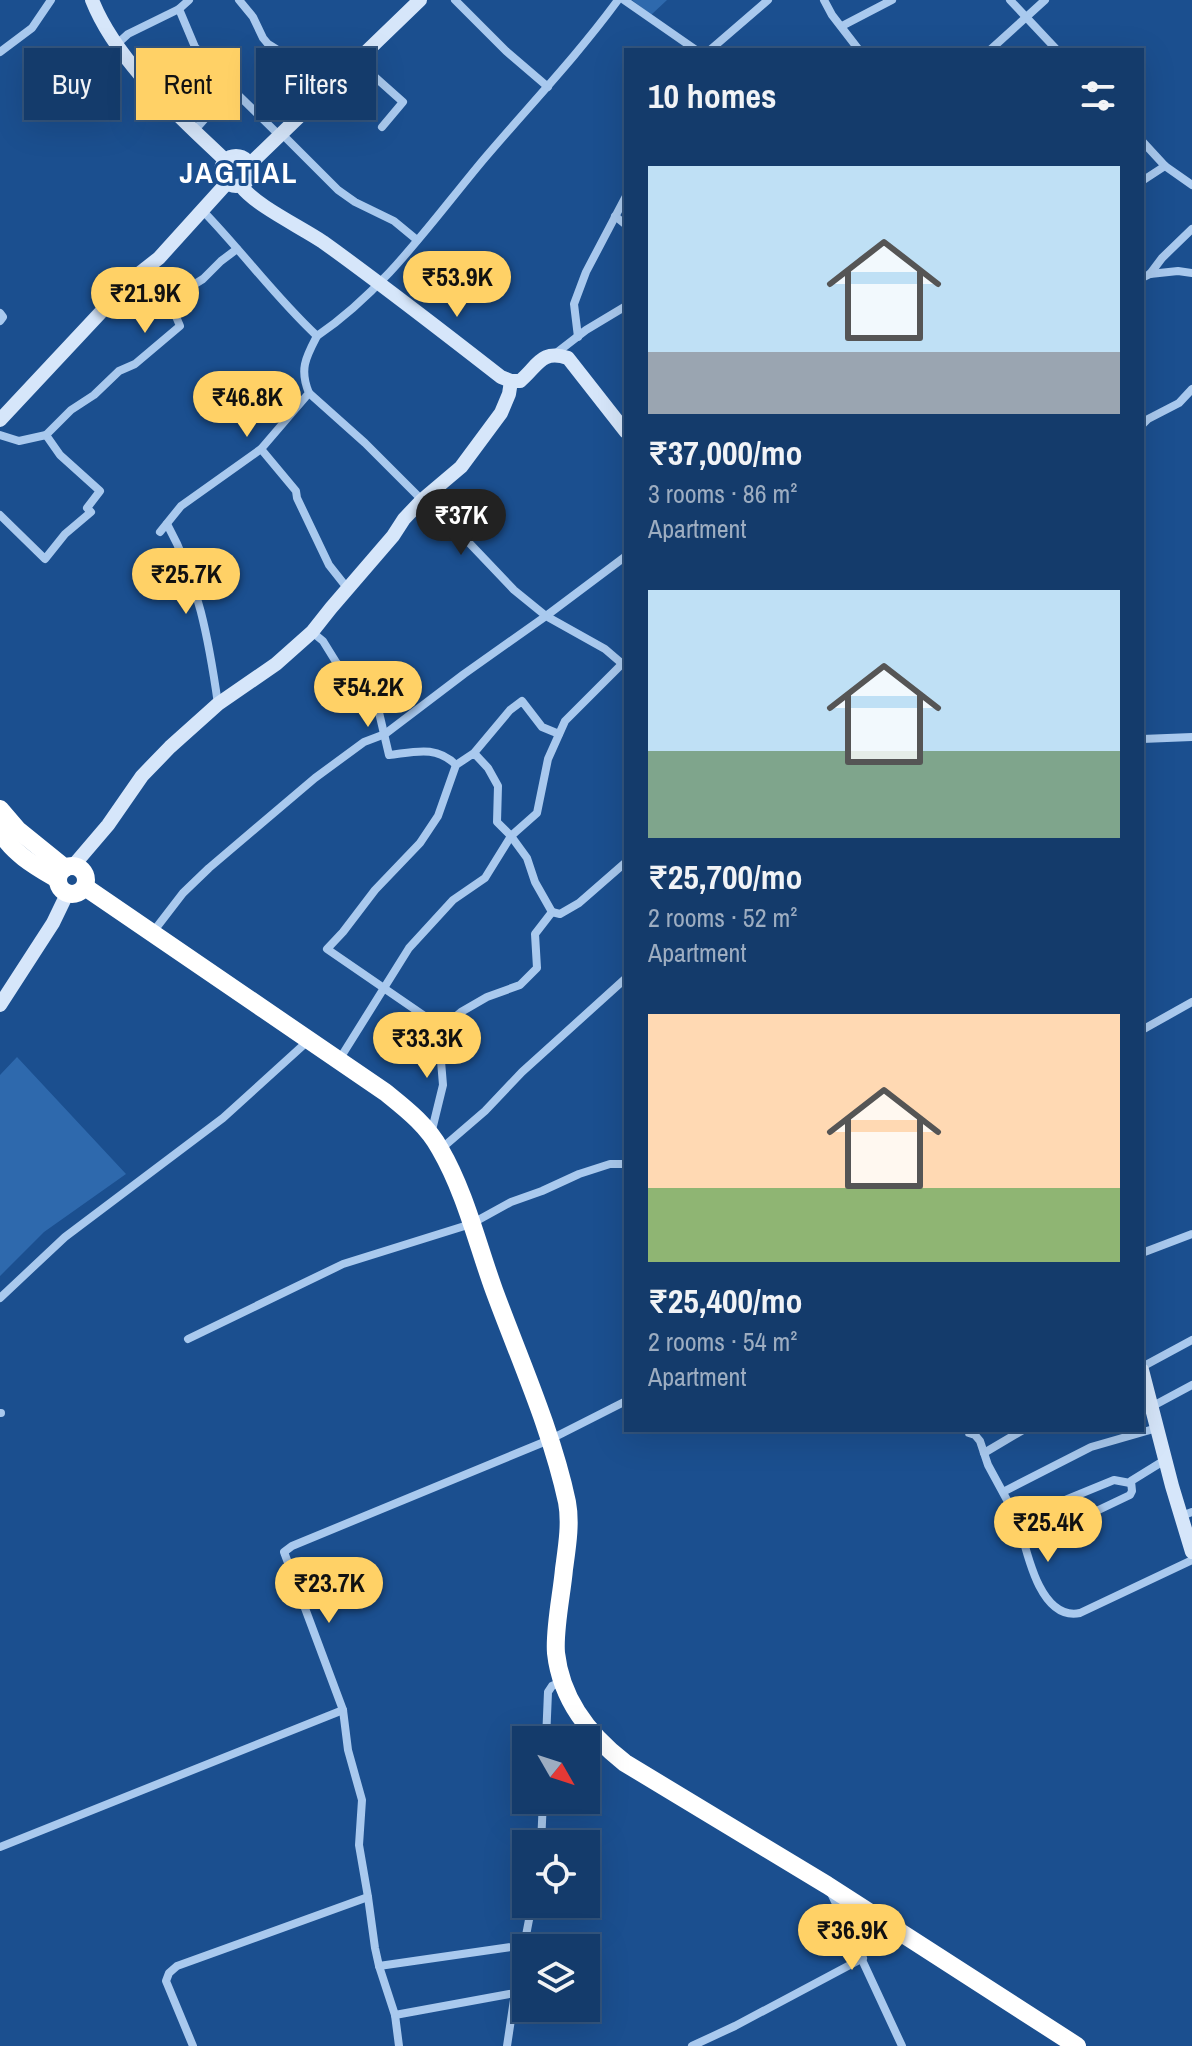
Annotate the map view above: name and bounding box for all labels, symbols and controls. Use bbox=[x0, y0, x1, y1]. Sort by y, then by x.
chip: Buy bbox=[24, 48, 120, 120]
chip: Rent bbox=[136, 48, 240, 120]
chip: Filters bbox=[256, 48, 376, 120]
text: 10 homes bbox=[648, 73, 777, 119]
icon: filters bbox=[1076, 74, 1120, 118]
district label: JAGTIAL bbox=[179, 152, 299, 192]
icon: home bbox=[812, 218, 956, 362]
pin: ₹53.9K bbox=[392, 251, 522, 319]
text: ₹53.9K bbox=[421, 259, 493, 294]
pin: ₹21.9K bbox=[80, 267, 210, 335]
text: ₹21.9K bbox=[109, 275, 181, 310]
pin: ₹46.8K bbox=[182, 371, 312, 439]
text: ₹46.8K bbox=[211, 379, 283, 414]
text: ₹37,000/mo bbox=[648, 430, 803, 476]
text: 3 rooms · 86 m² bbox=[648, 476, 797, 511]
pin: ₹37K bbox=[414, 489, 508, 557]
text: ₹37K bbox=[434, 497, 488, 532]
text: Apartment bbox=[648, 511, 746, 546]
pin: ₹25.7K bbox=[121, 548, 251, 616]
text: ₹25.7K bbox=[150, 556, 222, 591]
icon: home bbox=[812, 642, 956, 786]
pin: ₹54.2K bbox=[303, 661, 433, 729]
text: ₹54.2K bbox=[332, 669, 404, 704]
text: ₹25,700/mo bbox=[648, 854, 803, 900]
text: 2 rooms · 52 m² bbox=[648, 900, 797, 935]
text: Apartment bbox=[648, 935, 746, 970]
pin: ₹33.3K bbox=[362, 1012, 492, 1080]
text: ₹33.3K bbox=[391, 1020, 463, 1055]
icon: home bbox=[812, 1066, 956, 1210]
text: ₹25,400/mo bbox=[648, 1278, 803, 1324]
text: 2 rooms · 54 m² bbox=[648, 1324, 797, 1359]
text: Apartment bbox=[648, 1359, 746, 1394]
pin: ₹25.4K bbox=[983, 1496, 1113, 1564]
text: ₹25.4K bbox=[1012, 1504, 1084, 1539]
pin: ₹23.7K bbox=[264, 1557, 394, 1625]
text: ₹23.7K bbox=[293, 1565, 365, 1600]
north arrow bbox=[512, 1726, 600, 1814]
map controls bbox=[512, 1726, 600, 2022]
button: locate bbox=[512, 1830, 600, 1918]
pin: ₹36.9K bbox=[787, 1904, 917, 1972]
text: ₹36.9K bbox=[816, 1912, 888, 1947]
button: layers bbox=[512, 1934, 600, 2022]

